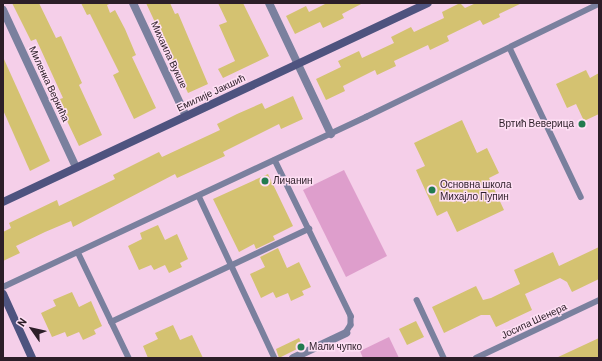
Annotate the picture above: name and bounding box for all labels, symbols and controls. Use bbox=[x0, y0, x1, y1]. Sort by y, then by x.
street label: Михаила Вукше bbox=[148, 19, 190, 91]
street label: Миленка Веркића bbox=[26, 44, 72, 124]
street label: Емилије Јакшић bbox=[175, 72, 247, 114]
place label: Вртић Веверица bbox=[499, 118, 574, 130]
marker: Вртић Веверица bbox=[577, 119, 587, 129]
place label: Личанин bbox=[273, 175, 313, 187]
marker: Личанин bbox=[260, 176, 270, 186]
place label: Основна школа Михајло Пупин bbox=[440, 178, 512, 202]
marker: Основна школа Михајло Пупин bbox=[427, 185, 437, 195]
street label: Јосипа Шенера bbox=[499, 301, 569, 341]
north arrow bbox=[12, 309, 52, 349]
text: N bbox=[14, 315, 29, 329]
place label: Мали чупко bbox=[309, 341, 362, 353]
marker: Мали чупко bbox=[296, 342, 306, 352]

